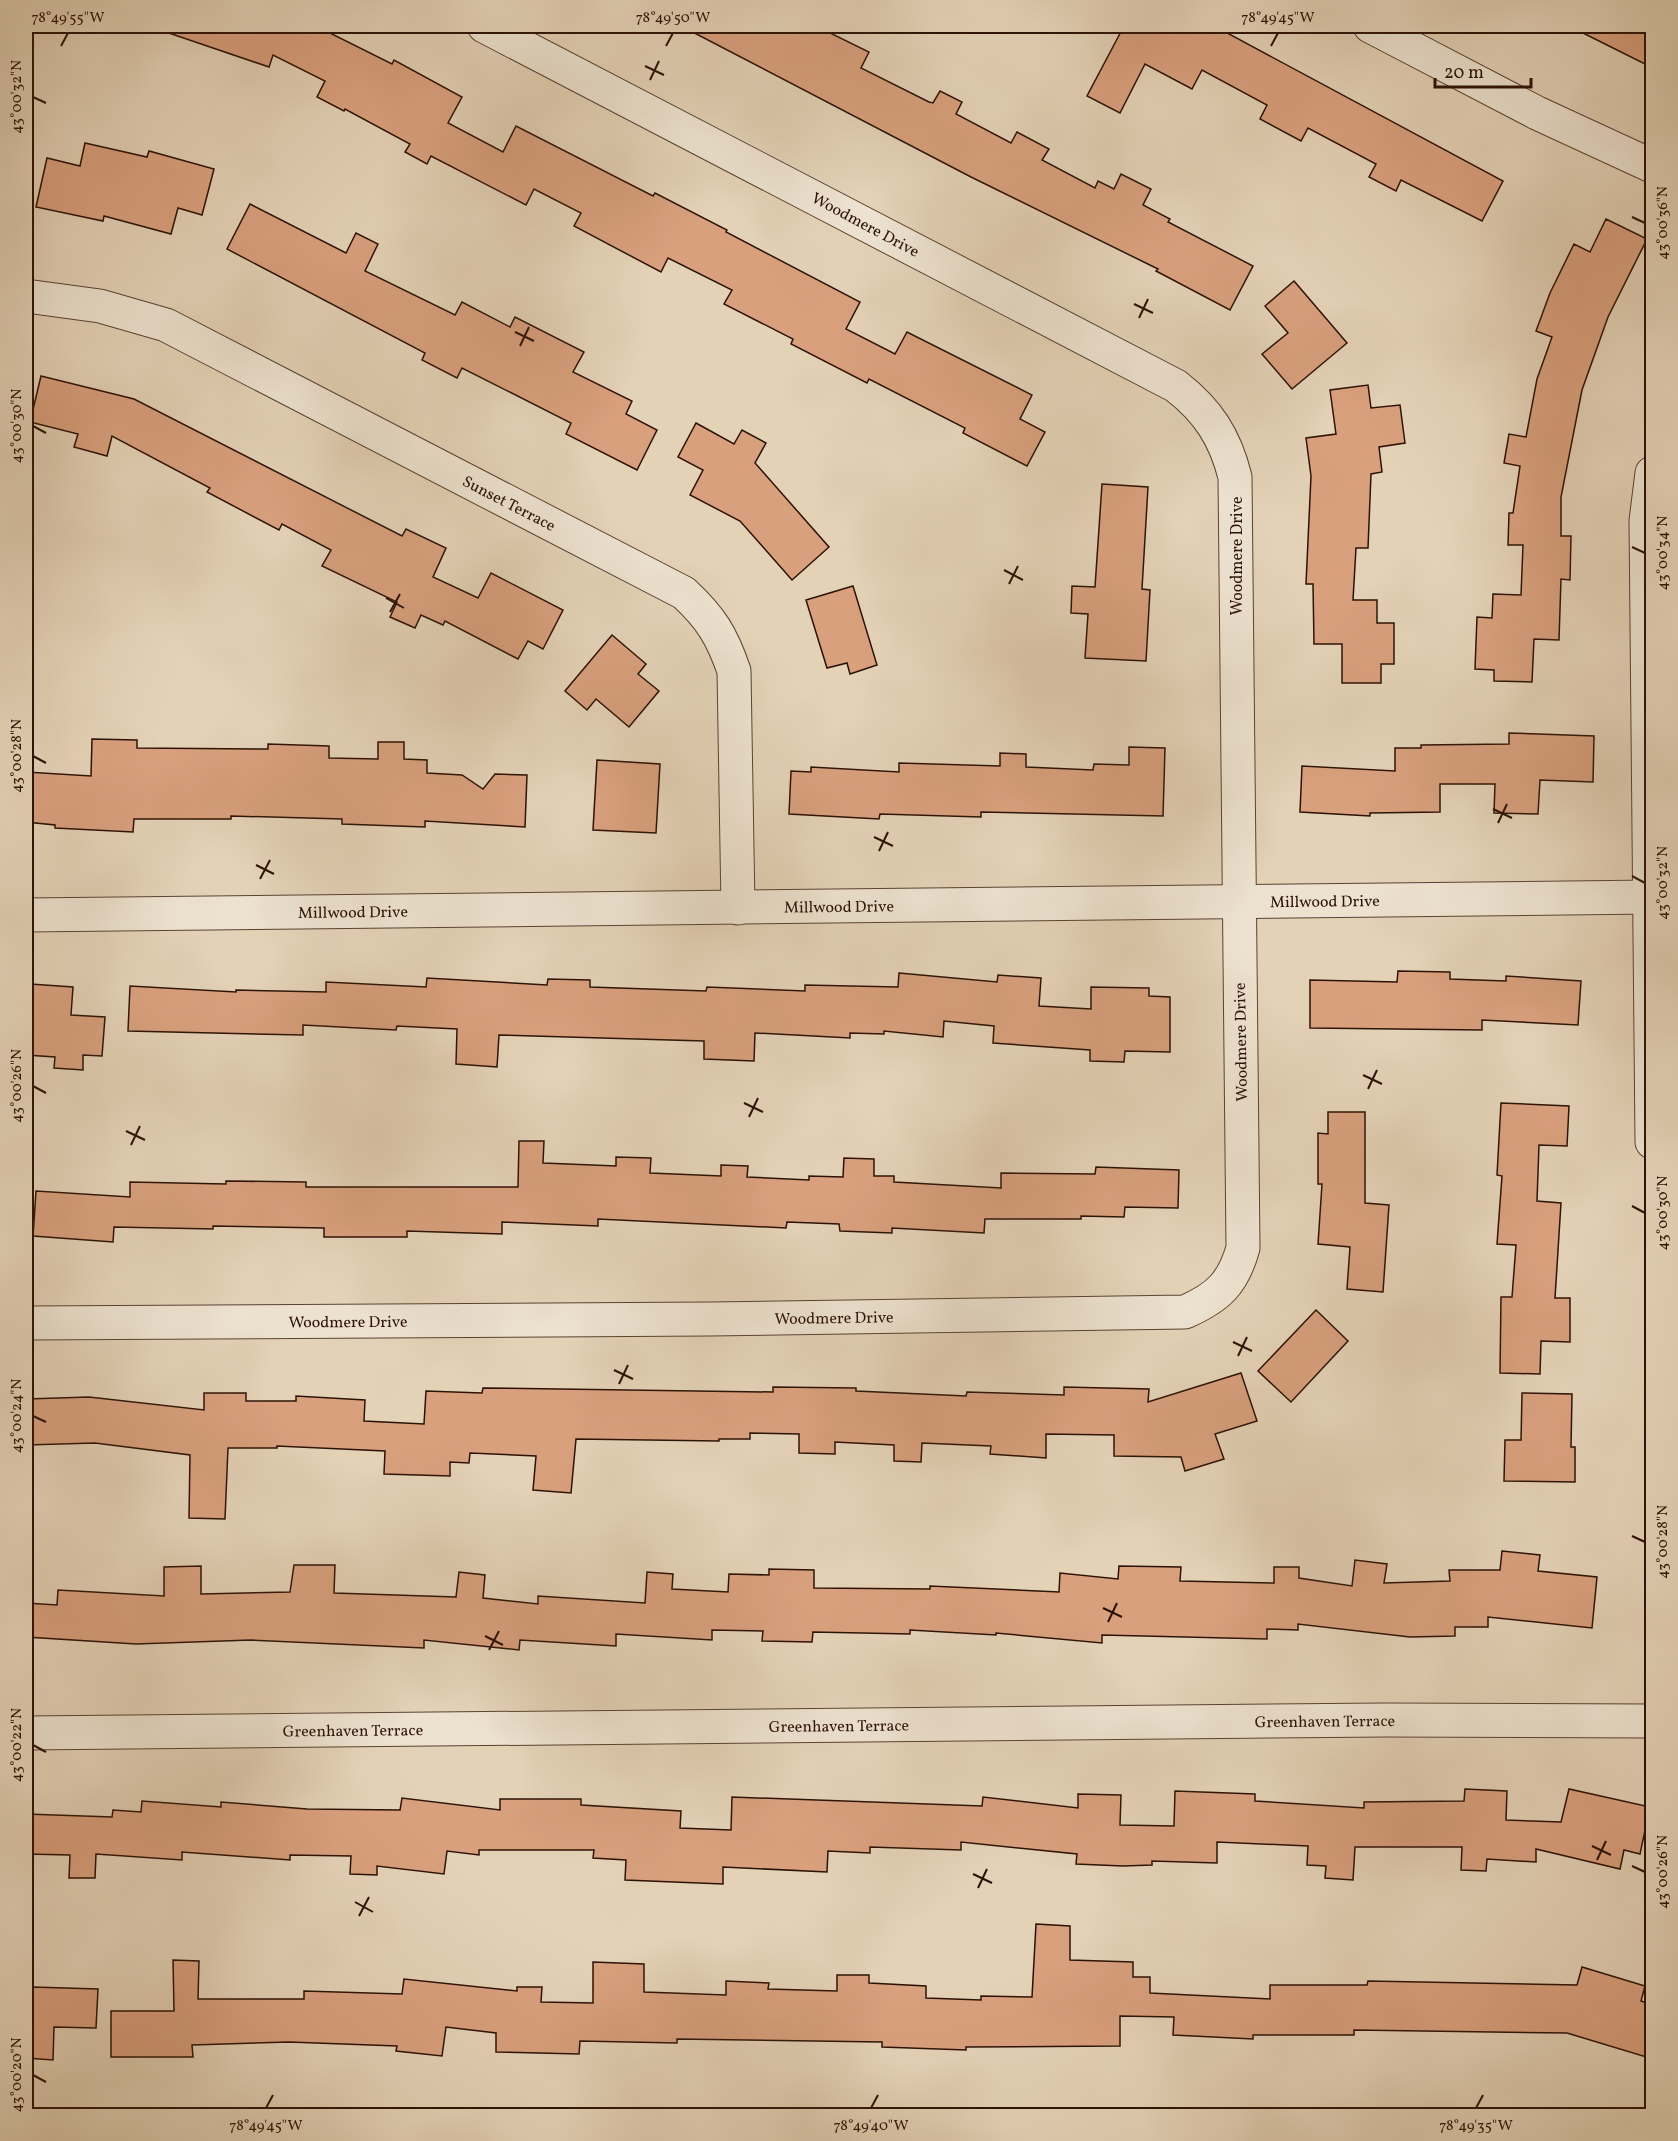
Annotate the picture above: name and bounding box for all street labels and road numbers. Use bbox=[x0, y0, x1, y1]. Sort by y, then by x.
street label: Woodmere Drive bbox=[807, 188, 923, 263]
street label: Sunset Terrace bbox=[458, 471, 559, 538]
street label: Woodmere Drive bbox=[1227, 496, 1249, 616]
street label: Millwood Drive bbox=[1270, 891, 1380, 914]
street label: Millwood Drive bbox=[784, 896, 894, 920]
street label: Millwood Drive bbox=[298, 902, 408, 925]
street label: Woodmere Drive bbox=[1230, 982, 1254, 1102]
street label: Woodmere Drive bbox=[774, 1307, 894, 1331]
street label: Woodmere Drive bbox=[288, 1312, 408, 1334]
street label: Greenhaven Terrace bbox=[1255, 1711, 1395, 1734]
street label: Greenhaven Terrace bbox=[769, 1716, 909, 1739]
street label: Greenhaven Terrace bbox=[283, 1720, 423, 1744]

